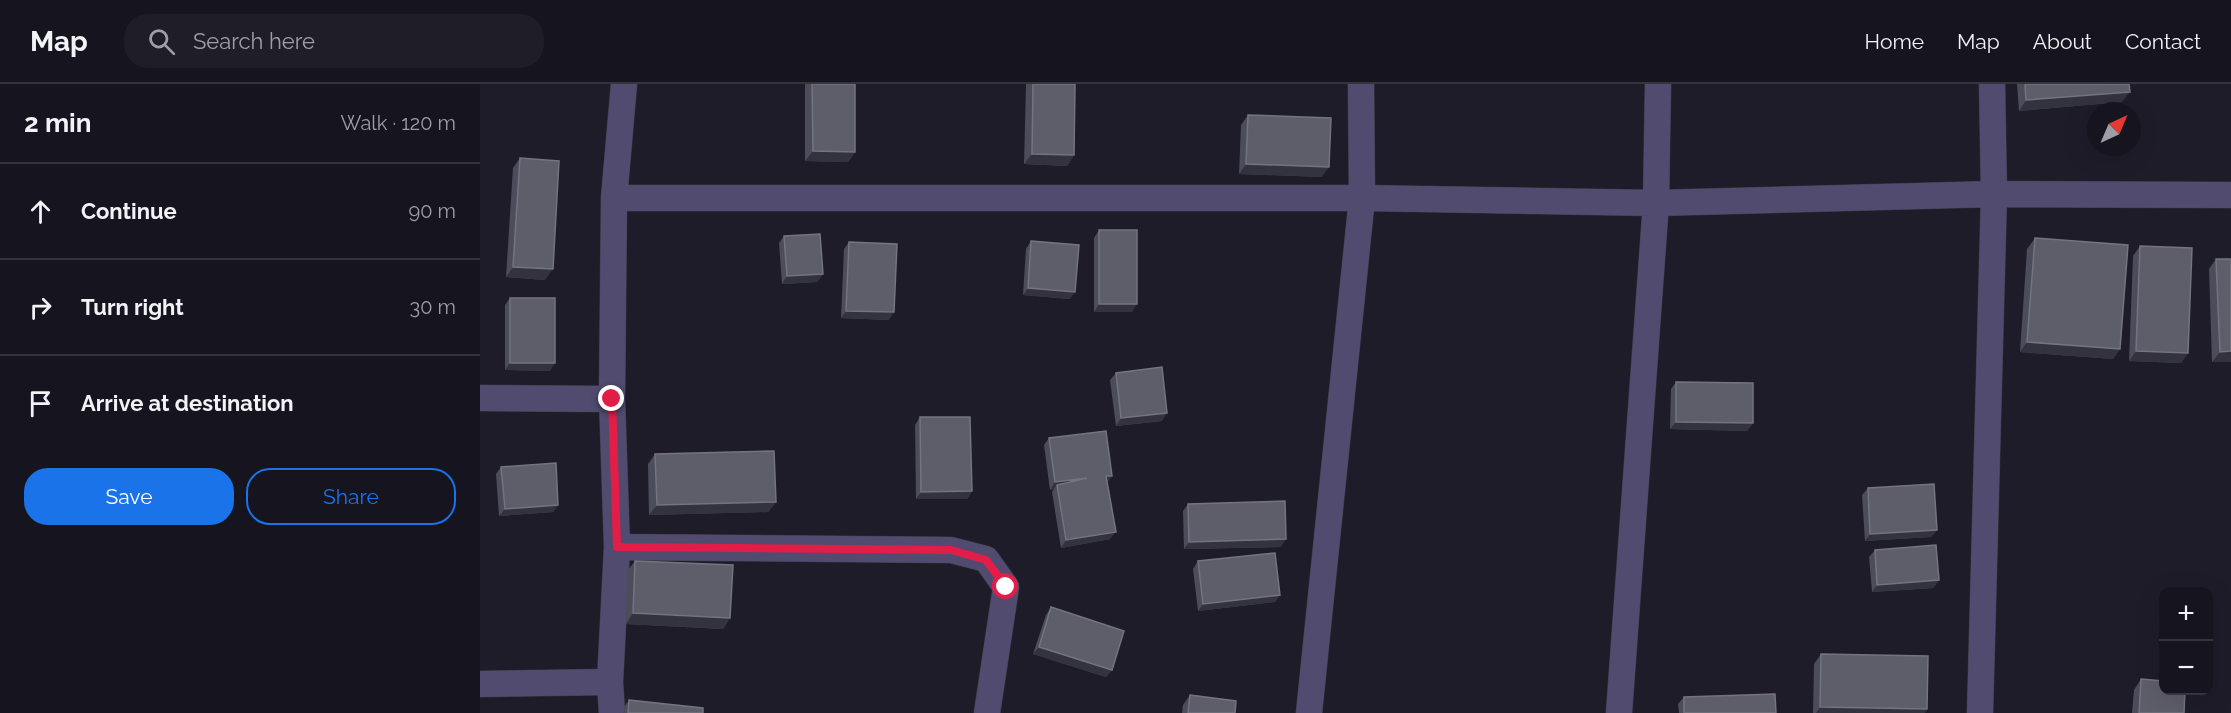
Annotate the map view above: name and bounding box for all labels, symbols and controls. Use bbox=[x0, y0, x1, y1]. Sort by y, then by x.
search box bbox=[124, 14, 544, 68]
text: Map bbox=[30, 25, 88, 58]
icon: search bbox=[145, 25, 178, 58]
text: Search here bbox=[193, 28, 315, 54]
text: Home bbox=[1865, 29, 1924, 54]
text: Map bbox=[1957, 29, 2000, 54]
text: About bbox=[2033, 29, 2092, 54]
text: Contact bbox=[2125, 29, 2201, 54]
north arrow bbox=[2087, 102, 2141, 156]
text: 2 min bbox=[24, 108, 91, 138]
text: Walk · 120 m bbox=[341, 111, 456, 135]
icon: ahead bbox=[24, 195, 57, 228]
text: Continue bbox=[81, 198, 177, 224]
text: 90 m bbox=[409, 199, 456, 223]
icon: right bbox=[24, 291, 57, 324]
text: Turn right bbox=[81, 294, 184, 320]
text: 30 m bbox=[410, 295, 456, 319]
route end bbox=[598, 385, 624, 411]
icon: arrive bbox=[24, 387, 57, 420]
text: Arrive at destination bbox=[81, 390, 294, 416]
button: Save bbox=[24, 468, 234, 525]
button: Share bbox=[246, 468, 456, 525]
route start bbox=[992, 573, 1018, 599]
map controls bbox=[2159, 587, 2213, 695]
button: + bbox=[2159, 587, 2213, 641]
button: − bbox=[2159, 641, 2213, 695]

